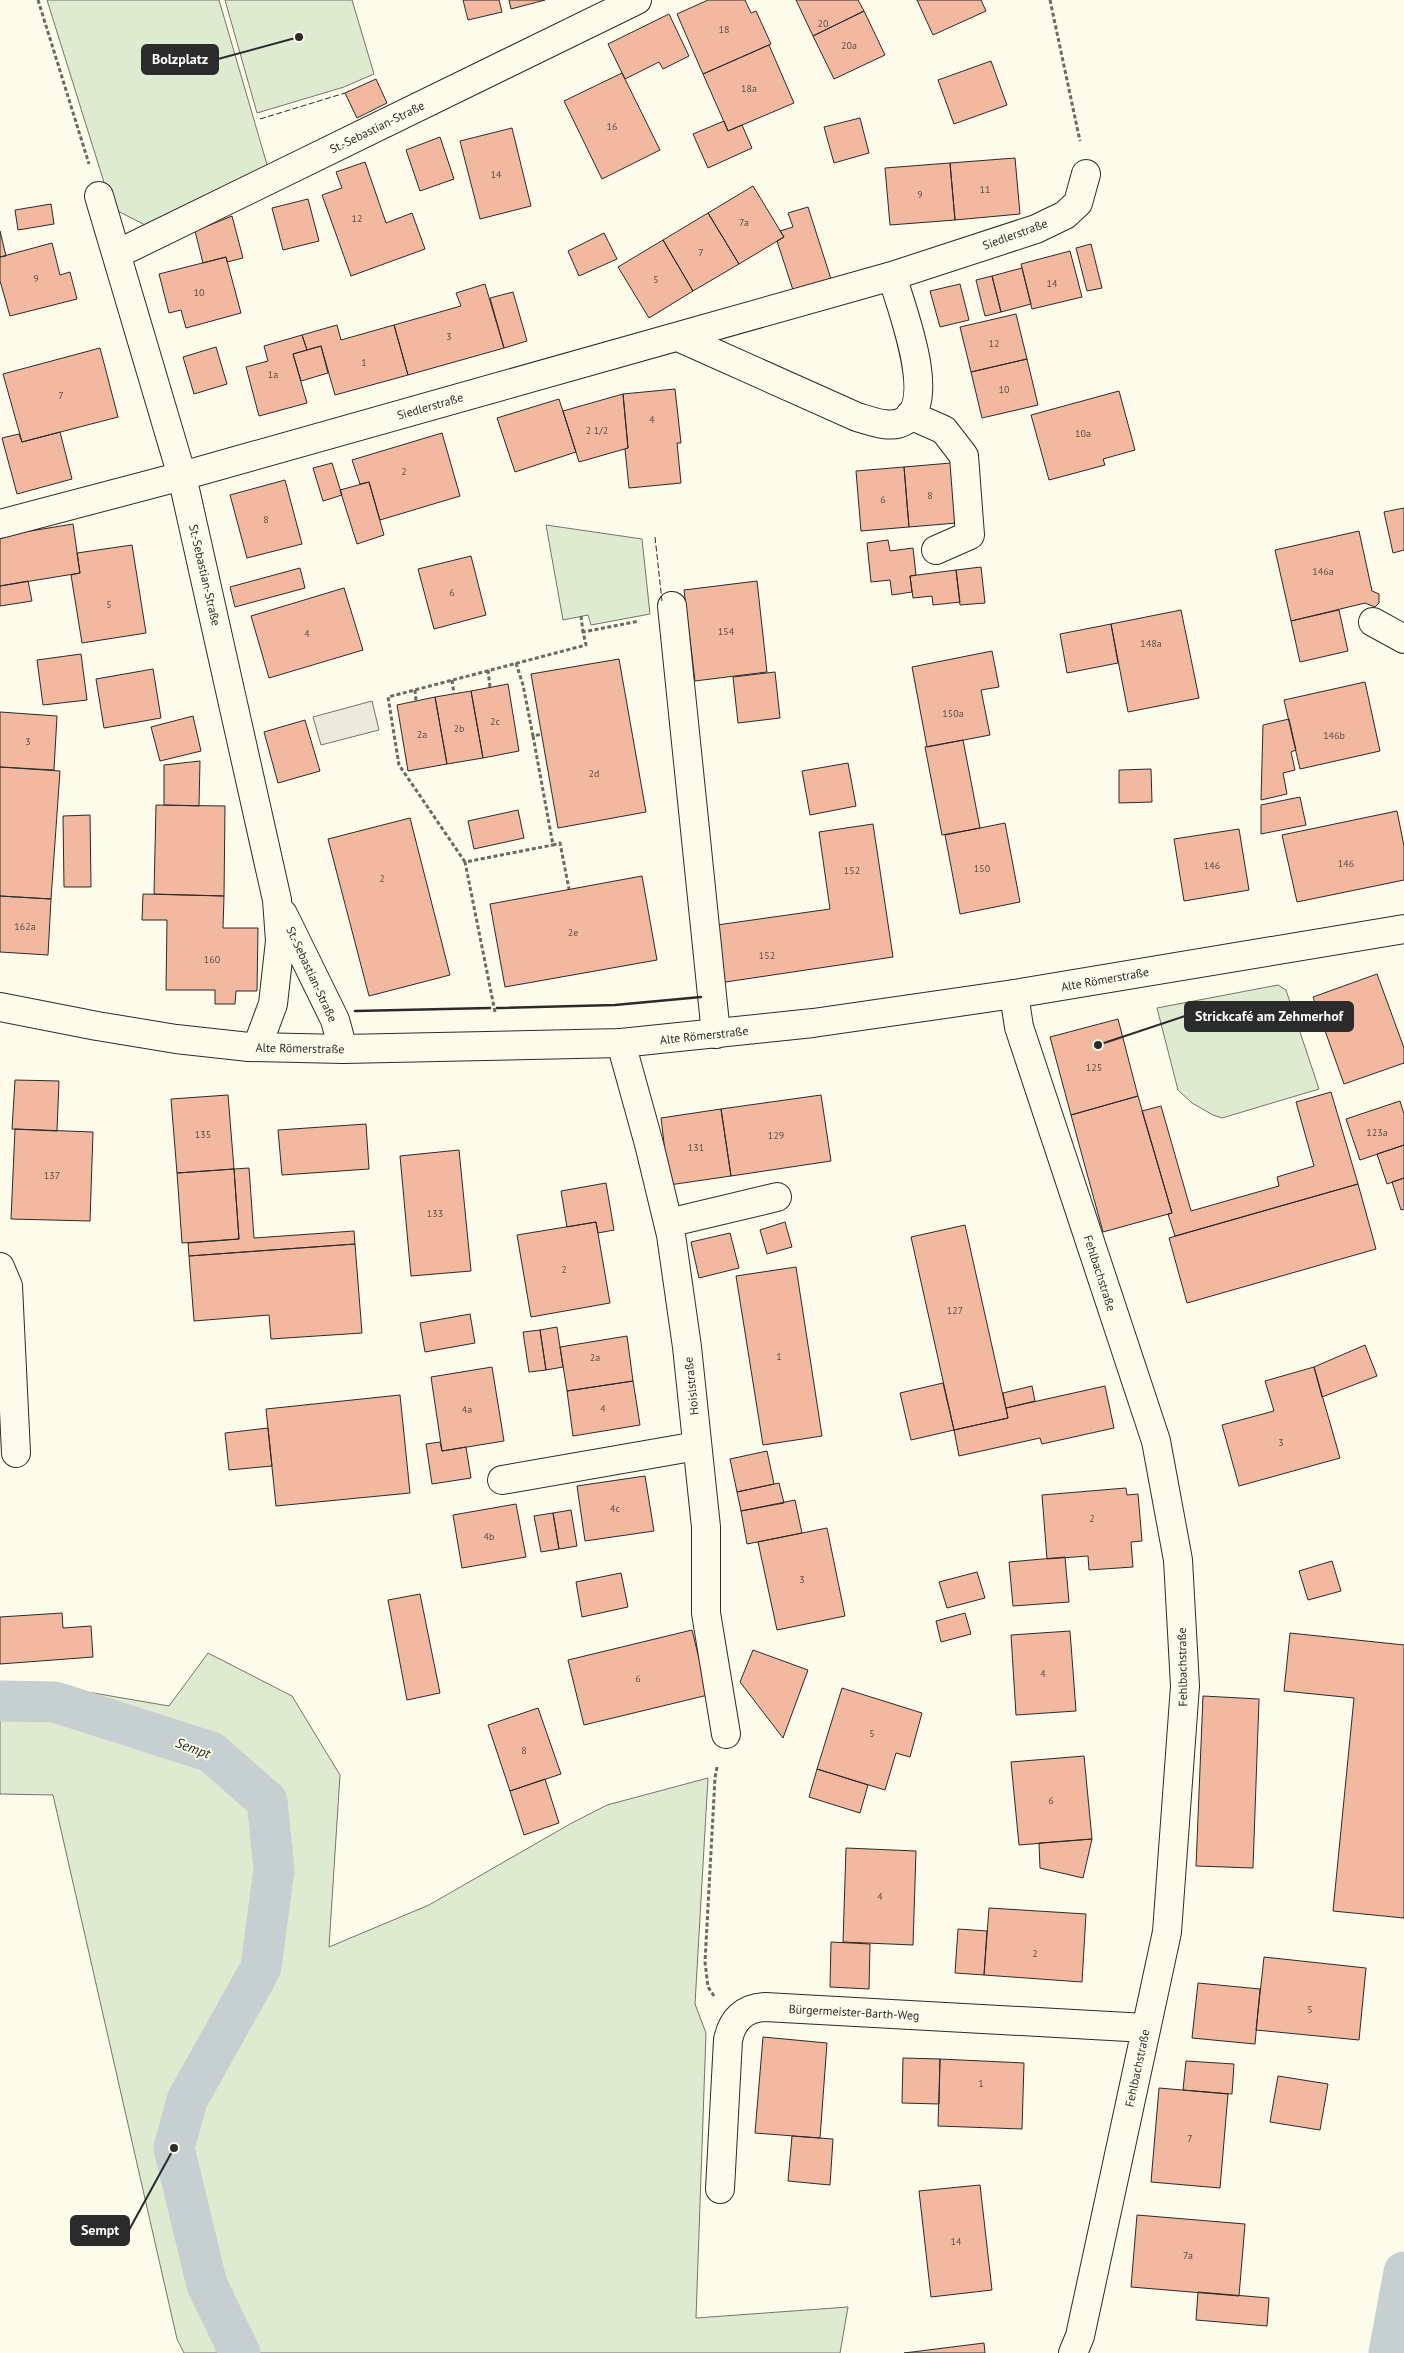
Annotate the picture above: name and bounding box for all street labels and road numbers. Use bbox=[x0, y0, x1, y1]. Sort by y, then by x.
street label: St.-Sebastian-Straße bbox=[327, 98, 427, 156]
street label: Siedlerstraße bbox=[980, 215, 1050, 253]
street label: Siedlerstraße bbox=[395, 389, 465, 423]
street label: St.-Sebastian-Straße bbox=[186, 523, 224, 627]
street label: St.-Sebastian-Straße bbox=[283, 924, 341, 1024]
street label: Alte Römerstraße bbox=[1060, 964, 1150, 994]
street label: Alte Römerstraße bbox=[659, 1023, 749, 1047]
street label: Alte Römerstraße bbox=[255, 1040, 345, 1056]
street label: Fehlbachstraße bbox=[1081, 1233, 1119, 1313]
street label: Hoislstraße bbox=[680, 1356, 702, 1416]
street label: Fehlbachstraße bbox=[1174, 1627, 1190, 1707]
street label: Bürgermeister-Barth-Weg bbox=[788, 2001, 920, 2023]
street label: Fehlbachstraße bbox=[1121, 2028, 1153, 2108]

